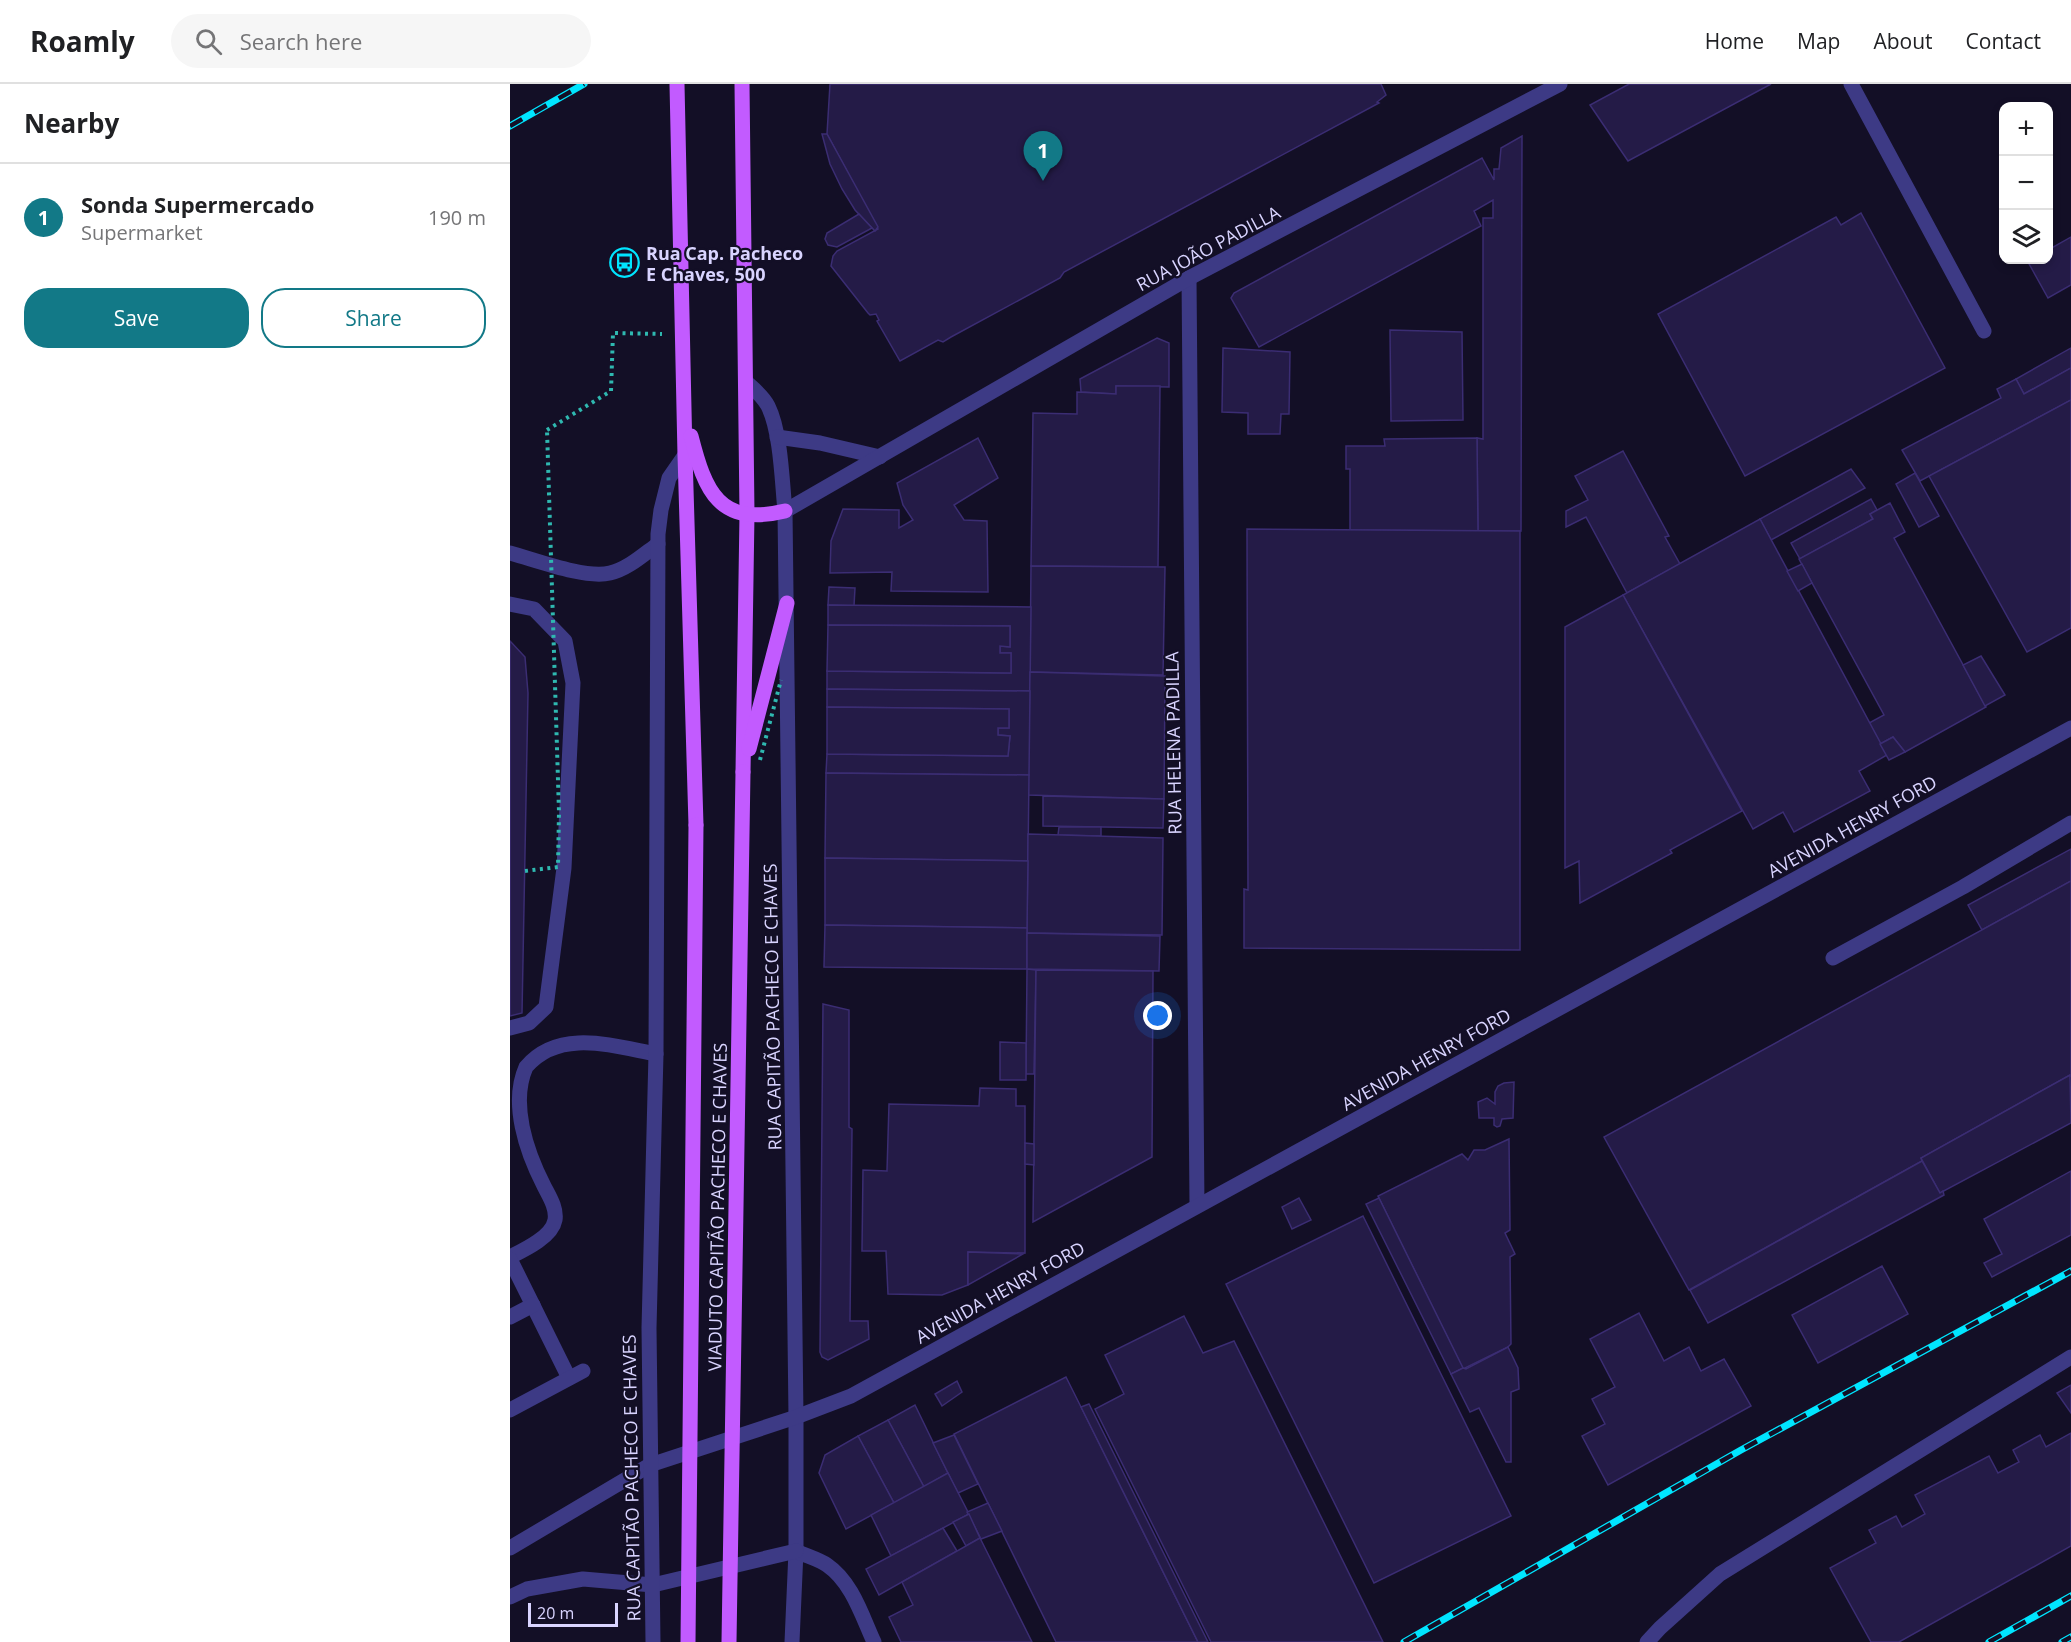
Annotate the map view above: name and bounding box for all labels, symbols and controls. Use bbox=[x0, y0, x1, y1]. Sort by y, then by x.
search box bbox=[171, 14, 591, 68]
text: Roamly bbox=[30, 22, 135, 60]
icon: search bbox=[192, 25, 225, 58]
text: Search here bbox=[240, 26, 362, 56]
text: Home bbox=[1705, 27, 1764, 55]
text: Map bbox=[1797, 27, 1840, 55]
text: About bbox=[1873, 27, 1933, 55]
text: Contact bbox=[1966, 27, 2041, 55]
map controls bbox=[1999, 102, 2053, 264]
button: + bbox=[1999, 102, 2053, 156]
text: Nearby bbox=[24, 105, 119, 141]
pin: 1 bbox=[1024, 132, 1062, 181]
button: − bbox=[1999, 156, 2053, 210]
text: Sonda Supermercado bbox=[81, 189, 314, 219]
street label: RUA JOÃO PADILLA bbox=[1132, 200, 1285, 296]
text: 1 bbox=[38, 204, 49, 231]
text: 190 m bbox=[428, 204, 486, 231]
button: layers bbox=[1999, 210, 2053, 264]
text: Supermarket bbox=[81, 219, 203, 246]
place label: Rua Cap. Pacheco E Chaves, 500 bbox=[646, 241, 803, 286]
bus stop icon: Rua Cap. Pacheco E Chaves, 500 bbox=[609, 247, 641, 279]
button: Save bbox=[24, 288, 249, 348]
button: Share bbox=[261, 288, 486, 348]
street label: RUA HELENA PADILLA bbox=[1159, 651, 1187, 835]
street label: AVENIDA HENRY FORD bbox=[1763, 769, 1941, 883]
street label: RUA CAPITÃO PACHECO E CHAVES bbox=[757, 863, 787, 1151]
your location bbox=[1143, 1001, 1172, 1030]
street label: AVENIDA HENRY FORD bbox=[1337, 1002, 1515, 1116]
street label: VIADUTO CAPITÃO PACHECO E CHAVES bbox=[702, 1042, 732, 1371]
street label: AVENIDA HENRY FORD bbox=[911, 1235, 1089, 1349]
street label: RUA CAPITÃO PACHECO E CHAVES bbox=[616, 1334, 646, 1622]
scale bar bbox=[528, 1600, 618, 1628]
text: 20 m bbox=[537, 1602, 574, 1624]

